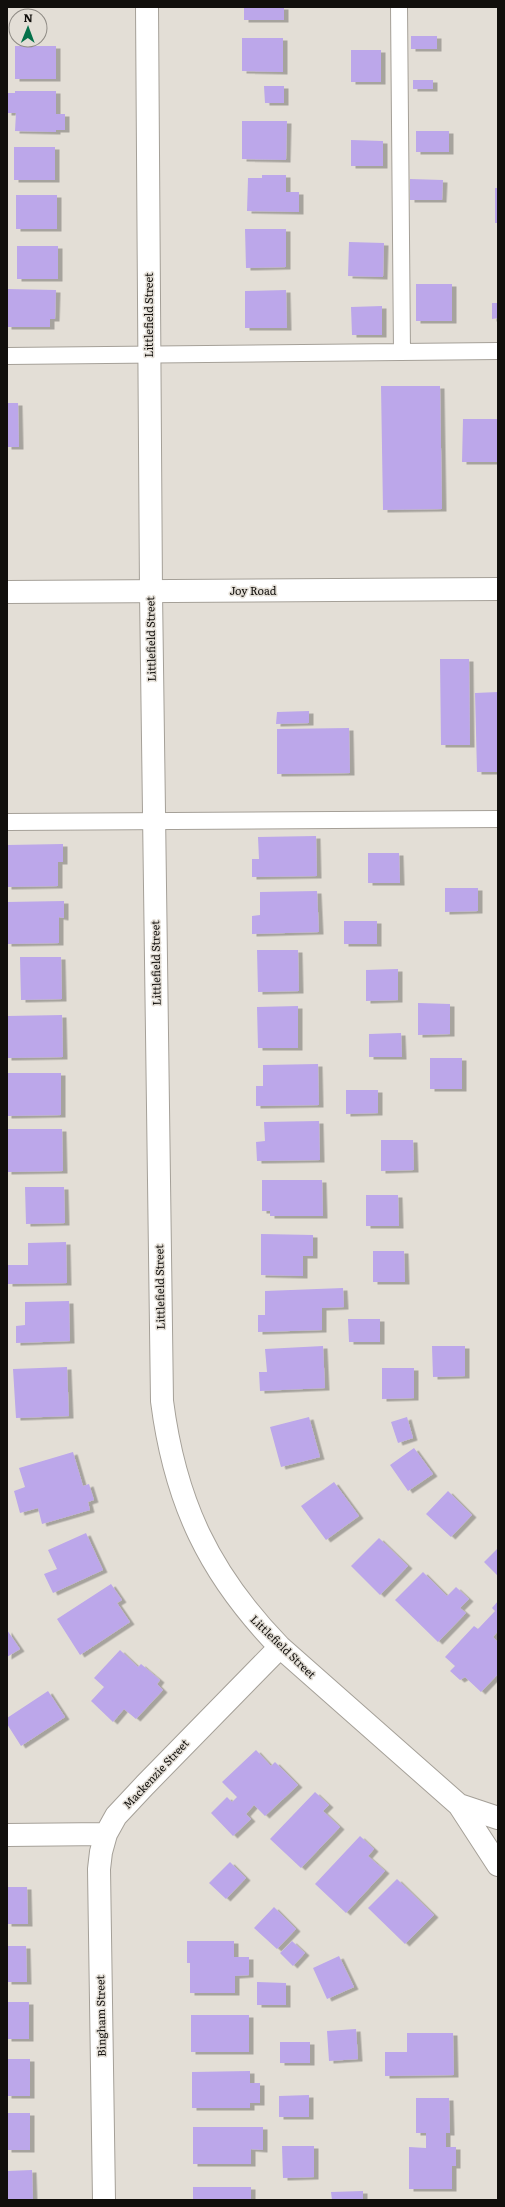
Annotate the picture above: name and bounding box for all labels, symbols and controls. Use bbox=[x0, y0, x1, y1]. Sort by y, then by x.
north arrow bbox=[8, 8, 48, 48]
text: N bbox=[23, 9, 33, 25]
street label: Littlefield Street bbox=[140, 272, 156, 358]
street label: Joy Road bbox=[229, 582, 277, 598]
street label: Littlefield Street bbox=[141, 596, 159, 682]
street label: Littlefield Street bbox=[146, 920, 164, 1006]
street label: Littlefield Street bbox=[150, 1244, 168, 1330]
street label: Littlefield Street bbox=[248, 1611, 320, 1682]
street label: Mackenzie Street bbox=[119, 1735, 192, 1812]
street label: Bingham Street bbox=[91, 1974, 109, 2057]

